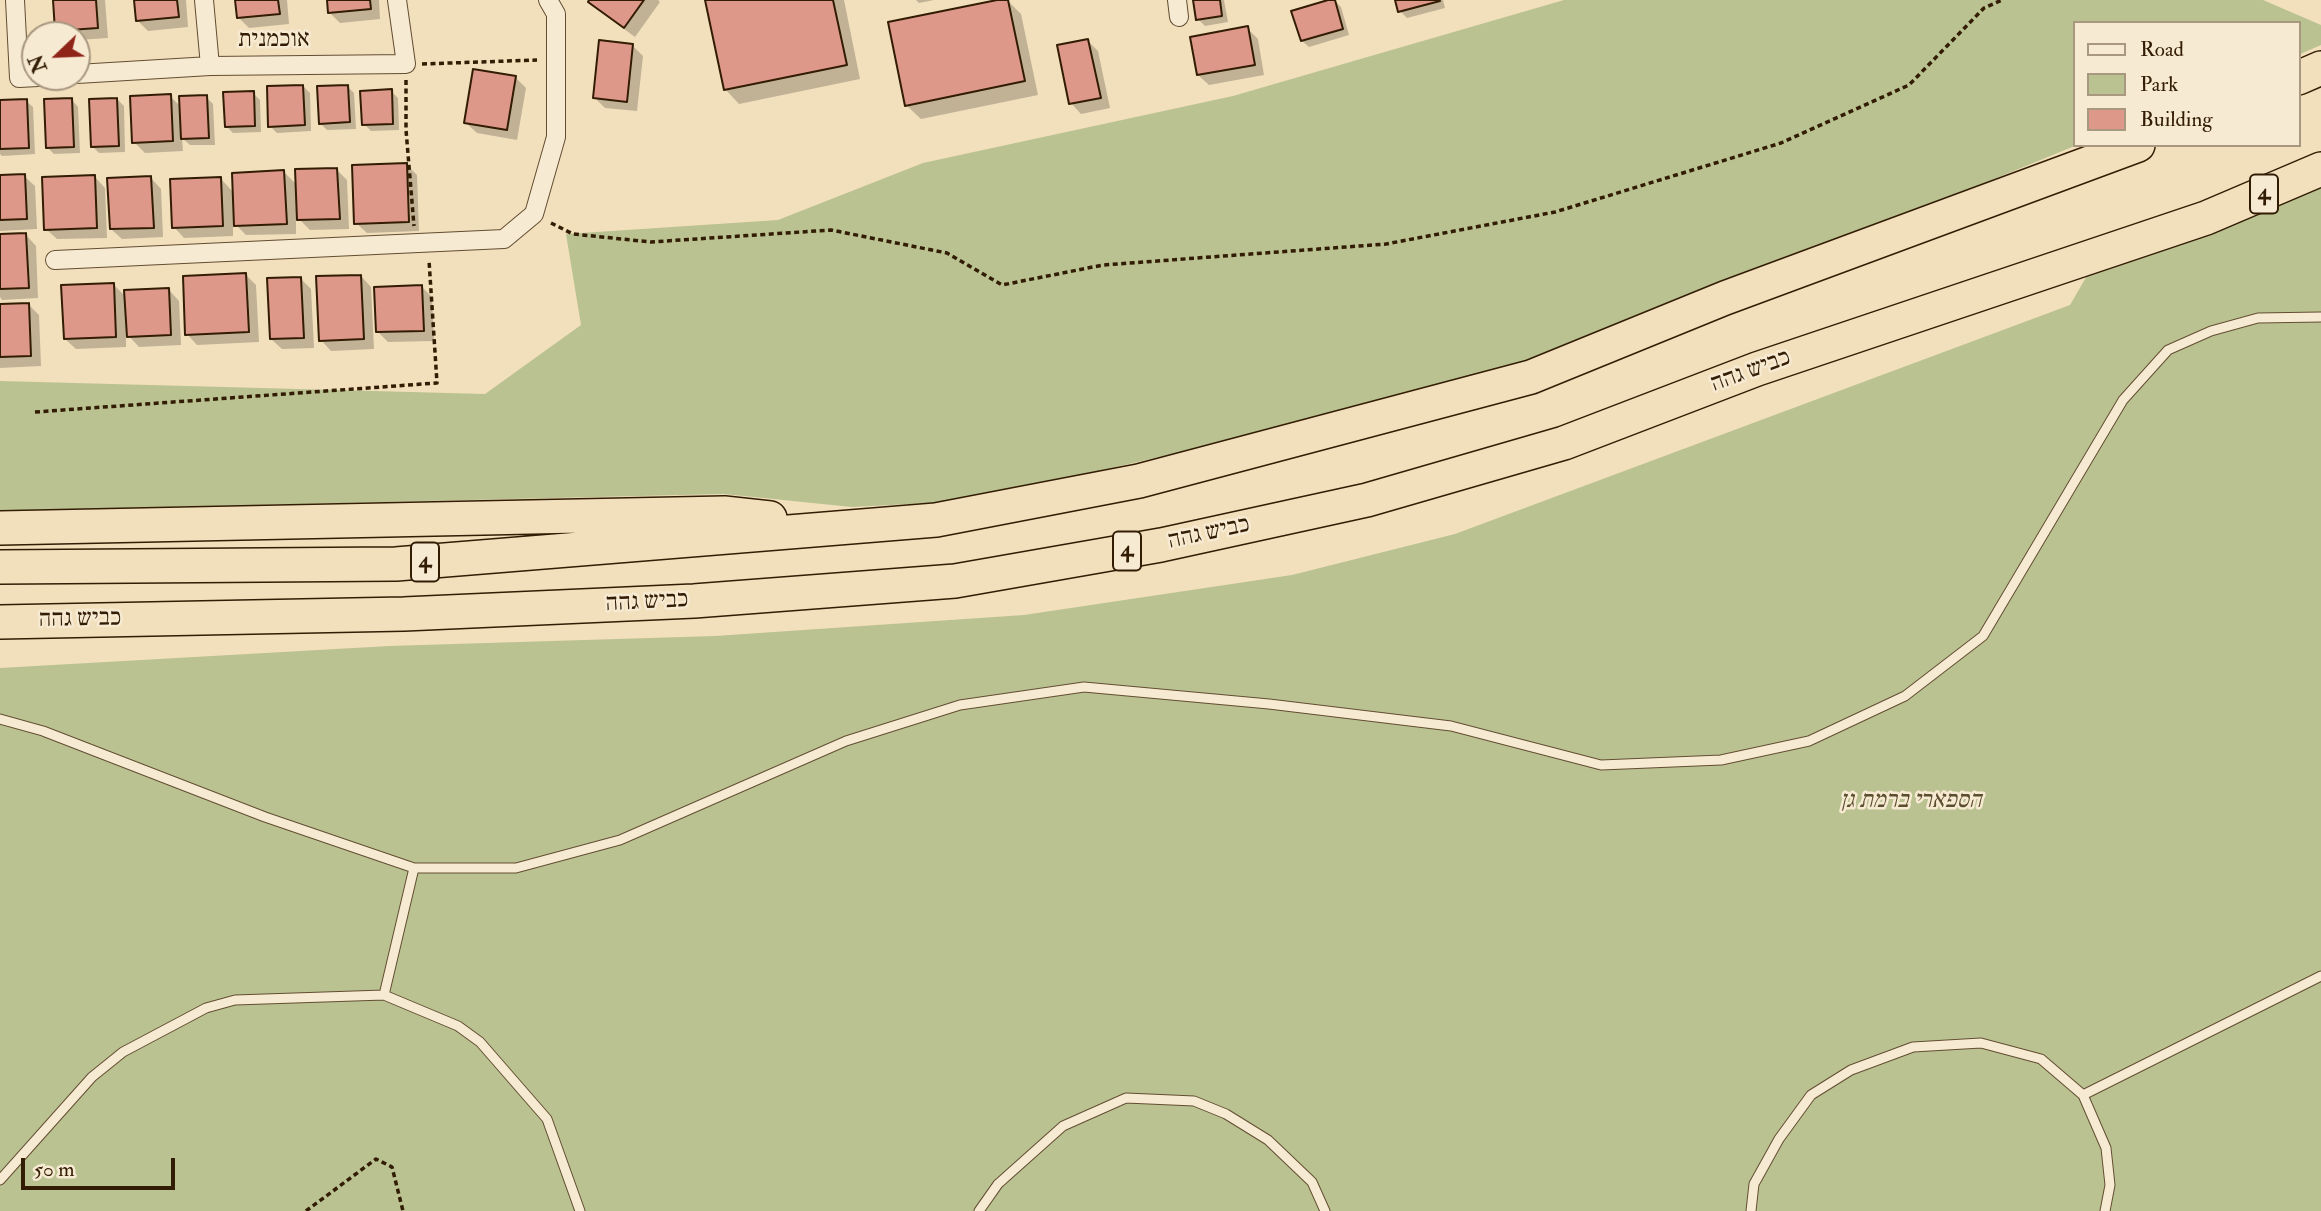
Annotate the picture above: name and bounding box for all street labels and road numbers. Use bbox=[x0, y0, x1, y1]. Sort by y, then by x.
street label: אוכמנית bbox=[238, 27, 310, 55]
road number: 4 bbox=[2250, 174, 2278, 214]
street label: כביש גהה bbox=[1707, 344, 1795, 400]
street label: כביש גהה bbox=[1165, 511, 1253, 557]
road number: 4 bbox=[1113, 531, 1141, 570]
road number: 4 bbox=[411, 542, 439, 582]
street label: כביש גהה bbox=[605, 586, 689, 620]
street label: כביש גהה bbox=[38, 605, 122, 635]

